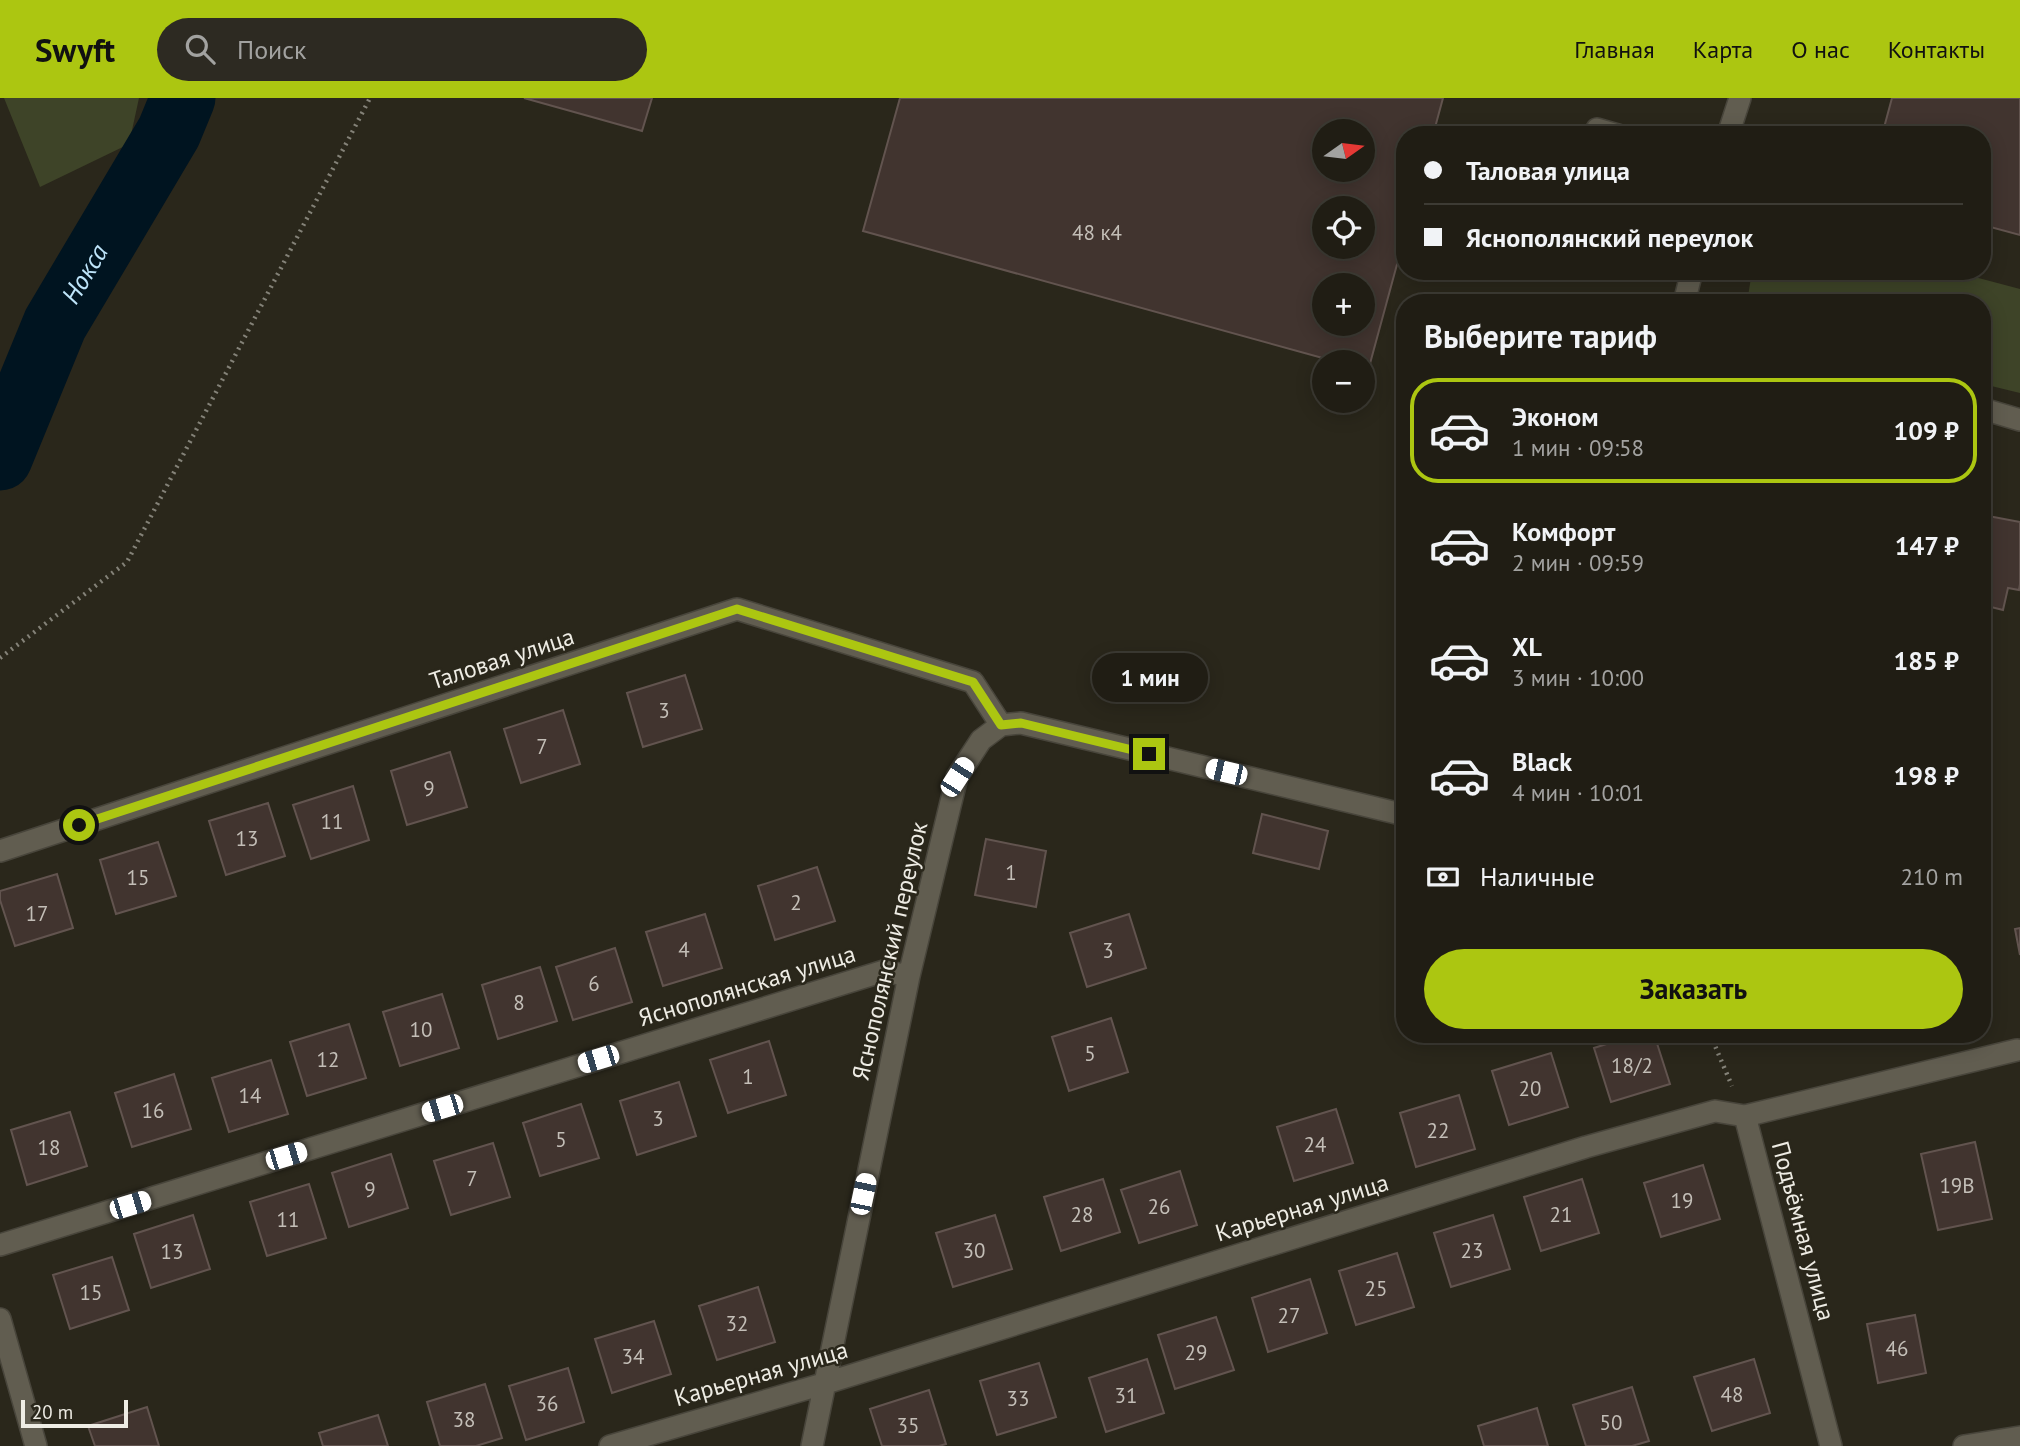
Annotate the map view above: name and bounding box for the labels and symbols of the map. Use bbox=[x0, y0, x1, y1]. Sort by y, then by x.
north arrow bbox=[1312, 119, 1376, 182]
house number: 48 к4 bbox=[1072, 219, 1122, 246]
water label: Нокса bbox=[54, 238, 115, 310]
street label: Таловая улица bbox=[426, 621, 578, 696]
callout: 1 мин bbox=[1091, 652, 1207, 702]
house number: 3 bbox=[658, 697, 670, 724]
house number: 7 bbox=[536, 733, 548, 760]
route end bbox=[1133, 738, 1165, 770]
car bbox=[937, 754, 978, 800]
car bbox=[1204, 757, 1249, 787]
house number: 9 bbox=[423, 775, 435, 802]
house number: 11 bbox=[321, 808, 343, 835]
route start bbox=[63, 809, 95, 841]
street label: Яснополянский переулок bbox=[845, 818, 934, 1083]
house number: 13 bbox=[236, 825, 258, 852]
house number: 1 bbox=[1005, 859, 1017, 886]
house number: 15 bbox=[127, 864, 149, 891]
house number: 2 bbox=[790, 889, 802, 916]
house number: 17 bbox=[26, 900, 48, 927]
house number: 4 bbox=[678, 936, 690, 963]
house number: 3 bbox=[1102, 937, 1114, 964]
street label: Яснополянская улица bbox=[635, 938, 859, 1033]
house number: 6 bbox=[588, 970, 600, 997]
house number: 8 bbox=[513, 989, 525, 1016]
house number: 10 bbox=[410, 1016, 432, 1043]
house number: 5 bbox=[1084, 1040, 1096, 1067]
car bbox=[575, 1043, 622, 1075]
house number: 12 bbox=[317, 1046, 339, 1073]
house number: 18/2 bbox=[1611, 1052, 1653, 1079]
house number: 1 bbox=[742, 1063, 754, 1090]
house number: 20 bbox=[1519, 1075, 1541, 1102]
house number: 14 bbox=[239, 1082, 261, 1109]
car bbox=[419, 1092, 466, 1124]
house number: 16 bbox=[142, 1097, 164, 1124]
house number: 3 bbox=[652, 1105, 664, 1132]
house number: 22 bbox=[1427, 1117, 1449, 1144]
house number: 5 bbox=[555, 1126, 567, 1153]
house number: 24 bbox=[1304, 1131, 1326, 1158]
house number: 18 bbox=[38, 1134, 60, 1161]
street label: Подъёмная улица bbox=[1765, 1138, 1842, 1324]
car bbox=[263, 1140, 310, 1172]
house number: 7 bbox=[466, 1165, 478, 1192]
street label: Карьерная улица bbox=[1212, 1166, 1392, 1249]
car bbox=[849, 1171, 878, 1217]
house number: 19В bbox=[1939, 1172, 1975, 1199]
house number: 9 bbox=[364, 1176, 376, 1203]
house number: 19 bbox=[1671, 1187, 1693, 1214]
car bbox=[107, 1189, 154, 1221]
house number: 26 bbox=[1148, 1193, 1170, 1220]
house number: 28 bbox=[1071, 1201, 1093, 1228]
house number: 21 bbox=[1550, 1201, 1572, 1228]
house number: 11 bbox=[277, 1206, 299, 1233]
house number: 30 bbox=[963, 1237, 985, 1264]
house number: 23 bbox=[1461, 1237, 1483, 1264]
house number: 13 bbox=[161, 1238, 183, 1265]
house number: 25 bbox=[1365, 1275, 1387, 1302]
house number: 15 bbox=[80, 1279, 102, 1306]
house number: 27 bbox=[1278, 1302, 1300, 1329]
house number: 32 bbox=[726, 1310, 748, 1337]
street label: Карьерная улица bbox=[670, 1334, 851, 1413]
house number: 46 bbox=[1886, 1335, 1908, 1362]
house number: 29 bbox=[1185, 1339, 1207, 1366]
house number: 34 bbox=[622, 1343, 644, 1370]
house number: 48 bbox=[1721, 1381, 1743, 1408]
house number: 31 bbox=[1115, 1382, 1137, 1409]
house number: 33 bbox=[1007, 1385, 1029, 1412]
house number: 36 bbox=[536, 1390, 558, 1417]
scale bar bbox=[21, 1397, 128, 1429]
house number: 38 bbox=[453, 1406, 475, 1433]
house number: 50 bbox=[1600, 1409, 1622, 1436]
house number: 35 bbox=[897, 1412, 919, 1439]

